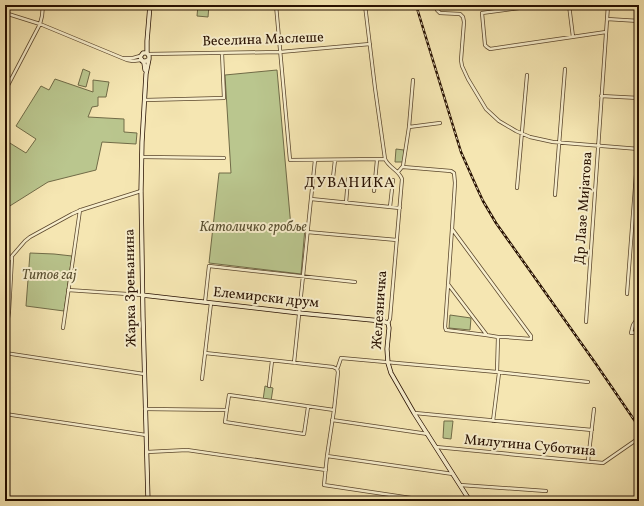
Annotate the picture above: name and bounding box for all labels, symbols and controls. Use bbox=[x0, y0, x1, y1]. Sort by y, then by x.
street label: Веселина Маслеше bbox=[202, 28, 324, 52]
street label: Др Лазе Мијатова bbox=[571, 151, 597, 265]
district label: ДУВАНИКА bbox=[304, 173, 396, 194]
park label: Католичко гробље bbox=[199, 218, 307, 237]
street label: Жарка Зрењанина bbox=[120, 229, 142, 347]
park label: Титов гај bbox=[22, 266, 77, 285]
street label: Железничка bbox=[368, 270, 392, 350]
street label: Елемирски друм bbox=[212, 283, 320, 313]
street label: Милутина Суботина bbox=[463, 431, 597, 461]

